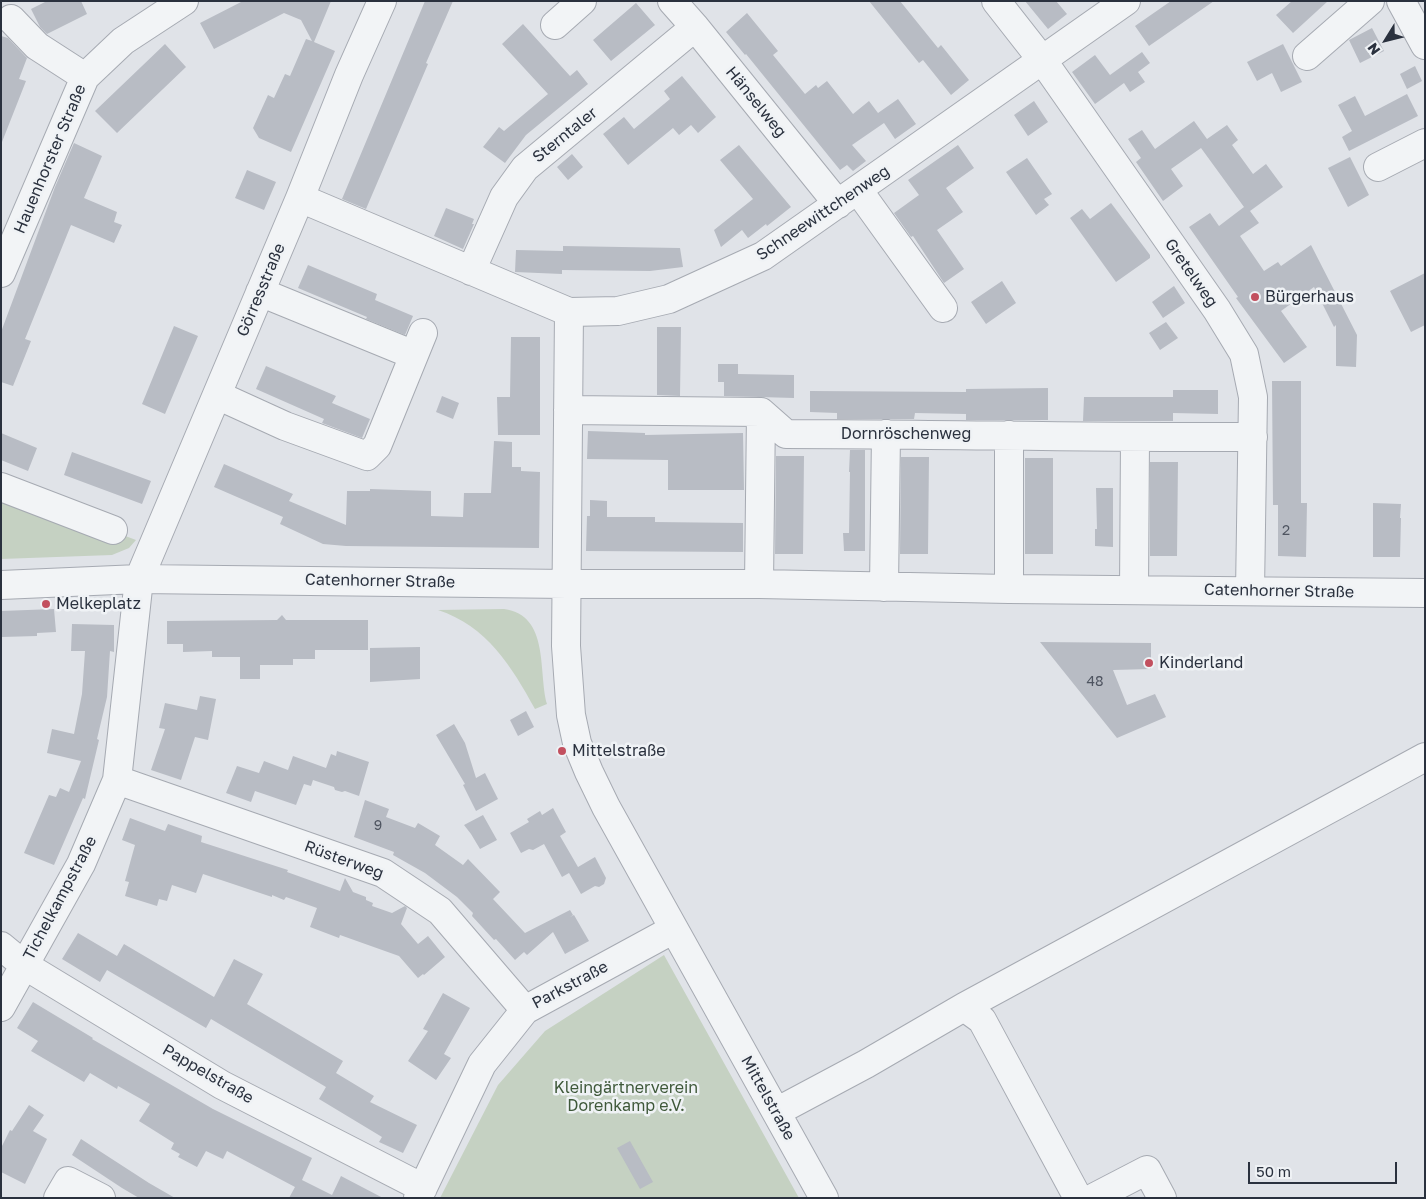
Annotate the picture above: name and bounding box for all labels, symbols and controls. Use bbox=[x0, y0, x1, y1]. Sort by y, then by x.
north arrow bbox=[1361, 15, 1411, 65]
text: N bbox=[1363, 40, 1383, 58]
street label: Hänselweg bbox=[722, 63, 790, 141]
street label: Hauenhorster Straße bbox=[10, 82, 90, 236]
street label: Sterntaler bbox=[529, 103, 601, 167]
street label: Schneewittchenweg bbox=[753, 161, 893, 265]
street label: Gretelweg bbox=[1160, 235, 1222, 311]
street label: Görresstraße bbox=[233, 240, 289, 340]
place label: Bürgerhaus bbox=[1265, 287, 1354, 307]
marker: Bürgerhaus bbox=[1249, 291, 1261, 303]
street label: Dornröschenweg bbox=[841, 424, 971, 444]
house number: 2 bbox=[1282, 523, 1290, 539]
street label: Catenhorner Straße bbox=[305, 570, 455, 592]
street label: Catenhorner Straße bbox=[1204, 580, 1354, 602]
place label: Melkeplatz bbox=[56, 594, 141, 614]
marker: Melkeplatz bbox=[40, 598, 52, 610]
place label: Kinderland bbox=[1159, 653, 1243, 673]
marker: Kinderland bbox=[1143, 657, 1155, 669]
house number: 48 bbox=[1086, 674, 1104, 690]
place label: Mittelstraße bbox=[572, 741, 666, 761]
marker: Mittelstraße bbox=[556, 745, 568, 757]
house number: 9 bbox=[374, 818, 382, 834]
street label: Tichelkampstraße bbox=[19, 833, 101, 963]
street label: Rüsterweg bbox=[302, 837, 386, 883]
street label: Parkstraße bbox=[529, 957, 611, 1013]
street label: Pappelstraße bbox=[159, 1040, 257, 1108]
street label: Mittelstraße bbox=[737, 1052, 799, 1144]
park label: Kleingärtnerverein Dorenkamp e.V. bbox=[554, 1078, 698, 1116]
scale bar bbox=[1251, 1152, 1400, 1184]
text: 50 m bbox=[1256, 1162, 1291, 1180]

